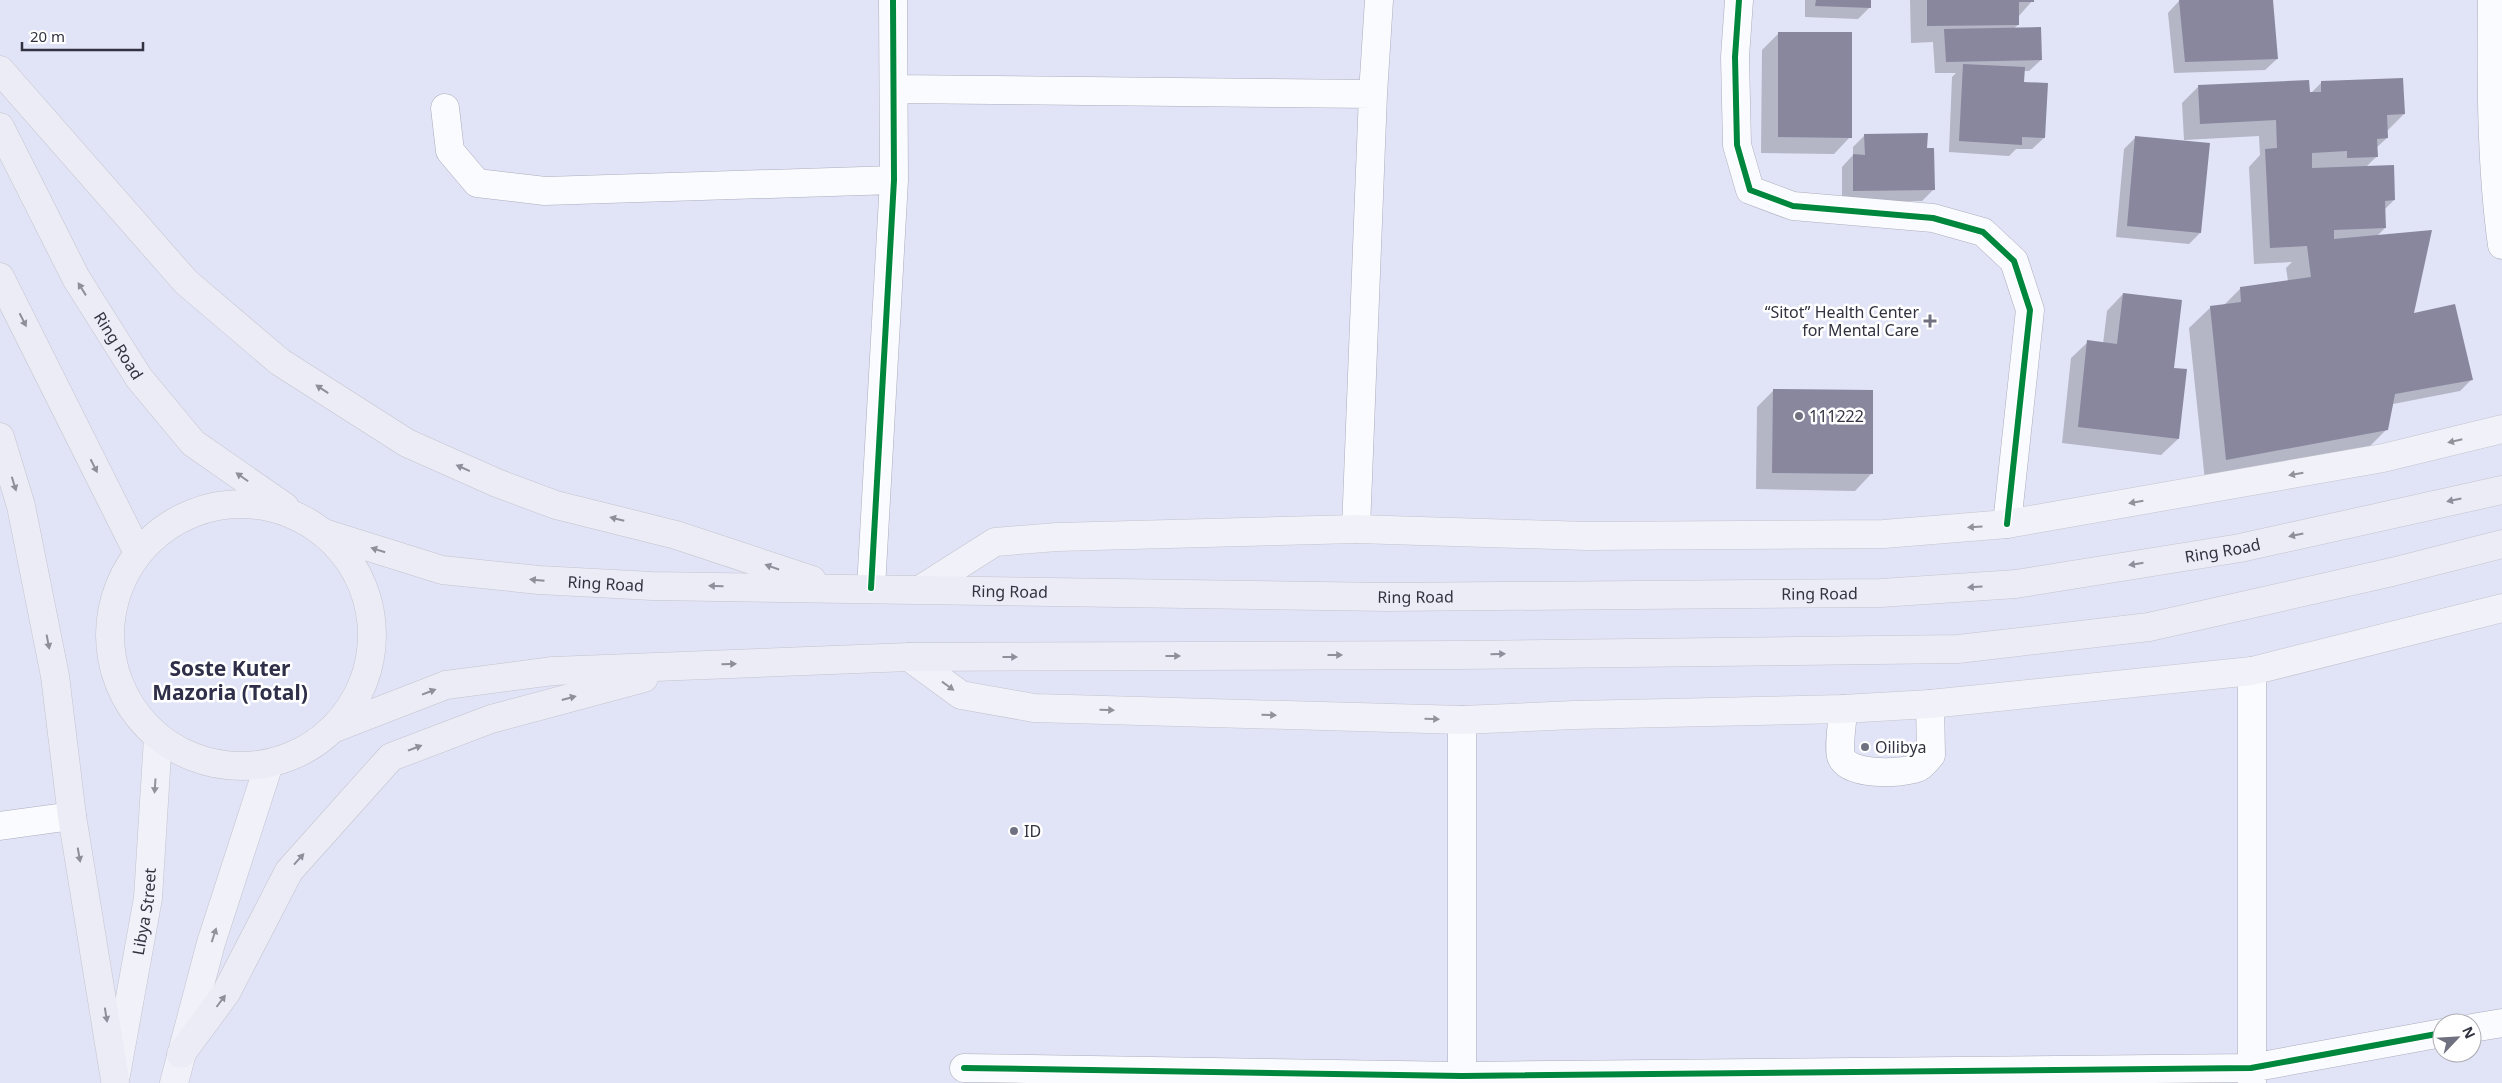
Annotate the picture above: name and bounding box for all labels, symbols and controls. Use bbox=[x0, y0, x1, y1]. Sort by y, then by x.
scale bar bbox=[22, 20, 144, 52]
text: 20 m bbox=[30, 26, 65, 46]
one-way arrow bbox=[78, 282, 87, 295]
place label: “Sitot” Health Center for Mental Care bbox=[1765, 301, 1919, 341]
street label: Ring Road bbox=[89, 307, 148, 384]
one-way arrow bbox=[19, 313, 27, 328]
marker: “Sitot” Health Center for Mental Care bbox=[1923, 314, 1937, 328]
one-way arrow bbox=[315, 384, 329, 394]
place label: 111222 bbox=[1809, 405, 1864, 427]
marker: 111222 bbox=[1793, 410, 1805, 422]
one-way arrow bbox=[2447, 437, 2462, 445]
one-way arrow bbox=[90, 459, 98, 474]
one-way arrow bbox=[456, 464, 470, 472]
one-way arrow bbox=[2287, 470, 2303, 478]
one-way arrow bbox=[235, 472, 249, 482]
one-way arrow bbox=[11, 476, 19, 491]
one-way arrow bbox=[2447, 496, 2462, 504]
one-way arrow bbox=[2127, 499, 2143, 507]
one-way arrow bbox=[610, 515, 625, 523]
one-way arrow bbox=[1967, 523, 1983, 531]
one-way arrow bbox=[2288, 531, 2303, 539]
street label: Ring Road bbox=[2183, 533, 2263, 568]
one-way arrow bbox=[370, 545, 385, 553]
one-way arrow bbox=[2128, 561, 2144, 569]
one-way arrow bbox=[765, 563, 780, 570]
street label: Ring Road bbox=[567, 571, 644, 597]
one-way arrow bbox=[528, 575, 544, 583]
street label: Ring Road bbox=[971, 580, 1048, 603]
one-way arrow bbox=[708, 582, 724, 590]
street label: Ring Road bbox=[1781, 582, 1858, 605]
one-way arrow bbox=[1967, 583, 1983, 591]
street label: Ring Road bbox=[1377, 585, 1454, 608]
one-way arrow bbox=[44, 635, 52, 650]
one-way arrow bbox=[1490, 650, 1506, 658]
one-way arrow bbox=[1327, 651, 1343, 659]
one-way arrow bbox=[1165, 652, 1181, 660]
one-way arrow bbox=[1002, 653, 1018, 661]
district label: Soste Kuter Mazoria (Total) bbox=[152, 654, 308, 706]
one-way arrow bbox=[721, 660, 737, 668]
one-way arrow bbox=[941, 681, 955, 691]
one-way arrow bbox=[422, 688, 437, 696]
one-way arrow bbox=[562, 694, 577, 702]
one-way arrow bbox=[1099, 706, 1115, 714]
one-way arrow bbox=[1261, 711, 1277, 719]
one-way arrow bbox=[1424, 715, 1440, 723]
place label: Oilibya bbox=[1875, 736, 1927, 758]
marker: Oilibya bbox=[1859, 741, 1871, 753]
one-way arrow bbox=[408, 744, 422, 752]
one-way arrow bbox=[151, 778, 159, 794]
place label: ID bbox=[1024, 820, 1041, 842]
marker: ID bbox=[1008, 825, 1020, 837]
one-way arrow bbox=[76, 848, 84, 864]
one-way arrow bbox=[293, 854, 305, 866]
street label: Libya Street bbox=[127, 867, 161, 957]
one-way arrow bbox=[210, 927, 218, 942]
one-way arrow bbox=[215, 995, 226, 1008]
one-way arrow bbox=[102, 1008, 110, 1024]
north arrow bbox=[2432, 1013, 2482, 1063]
text: N bbox=[2458, 1023, 2480, 1041]

